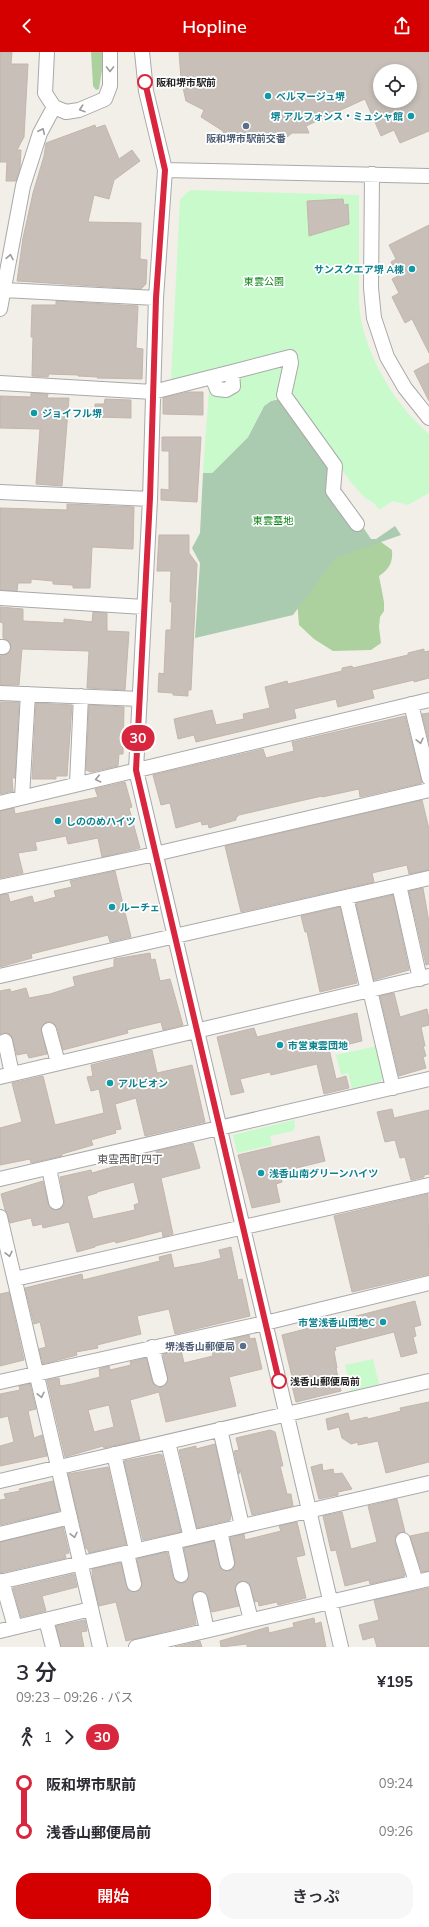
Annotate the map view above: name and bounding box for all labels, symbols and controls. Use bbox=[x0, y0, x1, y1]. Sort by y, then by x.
icon: back bbox=[16, 15, 38, 37]
text: Hopline bbox=[182, 15, 247, 38]
icon: share bbox=[391, 15, 413, 37]
map controls bbox=[373, 64, 417, 108]
button: locate bbox=[373, 64, 417, 108]
one-way arrow bbox=[106, 66, 114, 72]
marker: 阪和堺市駅前 bbox=[137, 74, 153, 90]
place label: 阪和堺市駅前 bbox=[156, 76, 216, 89]
place label: ベルマージュ堺 bbox=[276, 90, 345, 103]
marker: ベルマージュ堺 bbox=[263, 91, 273, 101]
one-way arrow bbox=[78, 104, 85, 113]
place label: 堺 アルフォンス・ミュシャ館 bbox=[271, 110, 403, 123]
marker: 堺 アルフォンス・ミュシャ館 bbox=[406, 111, 416, 121]
marker: 阪和堺市駅前交番 bbox=[241, 121, 251, 131]
one-way arrow bbox=[37, 127, 45, 135]
place label: 阪和堺市駅前交番 bbox=[206, 132, 286, 145]
one-way arrow bbox=[5, 253, 14, 260]
place label: サンスクエア堺 A棟 bbox=[314, 263, 404, 276]
marker: サンスクエア堺 A棟 bbox=[407, 264, 417, 274]
park label: 東雲公園 bbox=[244, 275, 284, 288]
place label: ジョイフル堺 bbox=[42, 407, 102, 420]
marker: ジョイフル堺 bbox=[29, 408, 39, 418]
park label: 東雲墓地 bbox=[253, 514, 294, 527]
line badge: 30 bbox=[120, 725, 156, 751]
text: 30 bbox=[130, 729, 146, 747]
one-way arrow bbox=[416, 738, 424, 744]
one-way arrow bbox=[95, 774, 101, 782]
place label: しののめハイツ bbox=[66, 815, 136, 828]
marker: しののめハイツ bbox=[53, 816, 63, 826]
place label: ルーチェ bbox=[120, 901, 160, 914]
marker: ルーチェ bbox=[107, 902, 117, 912]
place label: 市営東雲団地 bbox=[288, 1039, 348, 1052]
marker: 市営東雲団地 bbox=[275, 1040, 285, 1050]
place label: アルビオン bbox=[118, 1077, 168, 1090]
marker: アルビオン bbox=[105, 1078, 115, 1088]
district label: 東雲西町四丁 bbox=[97, 1152, 163, 1166]
place label: 浅香山南グリーンハイツ bbox=[269, 1167, 378, 1180]
marker: 浅香山南グリーンハイツ bbox=[256, 1168, 266, 1178]
one-way arrow bbox=[4, 1251, 12, 1258]
place label: 市営浅香山団地C bbox=[298, 1316, 375, 1329]
marker: 市営浅香山団地C bbox=[378, 1317, 388, 1327]
place label: 堺浅香山郵便局 bbox=[165, 1340, 235, 1353]
marker: 堺浅香山郵便局 bbox=[238, 1341, 248, 1351]
marker: 浅香山郵便局前 bbox=[271, 1373, 287, 1389]
place label: 浅香山郵便局前 bbox=[290, 1375, 360, 1388]
one-way arrow bbox=[37, 1392, 45, 1398]
one-way arrow bbox=[69, 1531, 78, 1538]
text: 3 分 bbox=[16, 1658, 57, 1686]
text: ¥195 bbox=[377, 1672, 413, 1691]
text: 09:23 – 09:26 · バス bbox=[16, 1689, 133, 1705]
icon: walk bbox=[16, 1726, 38, 1748]
icon: forward bbox=[58, 1726, 80, 1748]
text: 30 bbox=[94, 1728, 111, 1746]
text: 1 bbox=[44, 1729, 52, 1745]
text: 阪和堺市駅前 bbox=[46, 1775, 136, 1794]
text: 09:24 bbox=[379, 1775, 413, 1791]
text: 浅香山郵便局前 bbox=[46, 1823, 151, 1842]
text: 09:26 bbox=[379, 1823, 413, 1839]
button: 開始 bbox=[16, 1873, 211, 1919]
button: きっぷ bbox=[219, 1873, 413, 1919]

